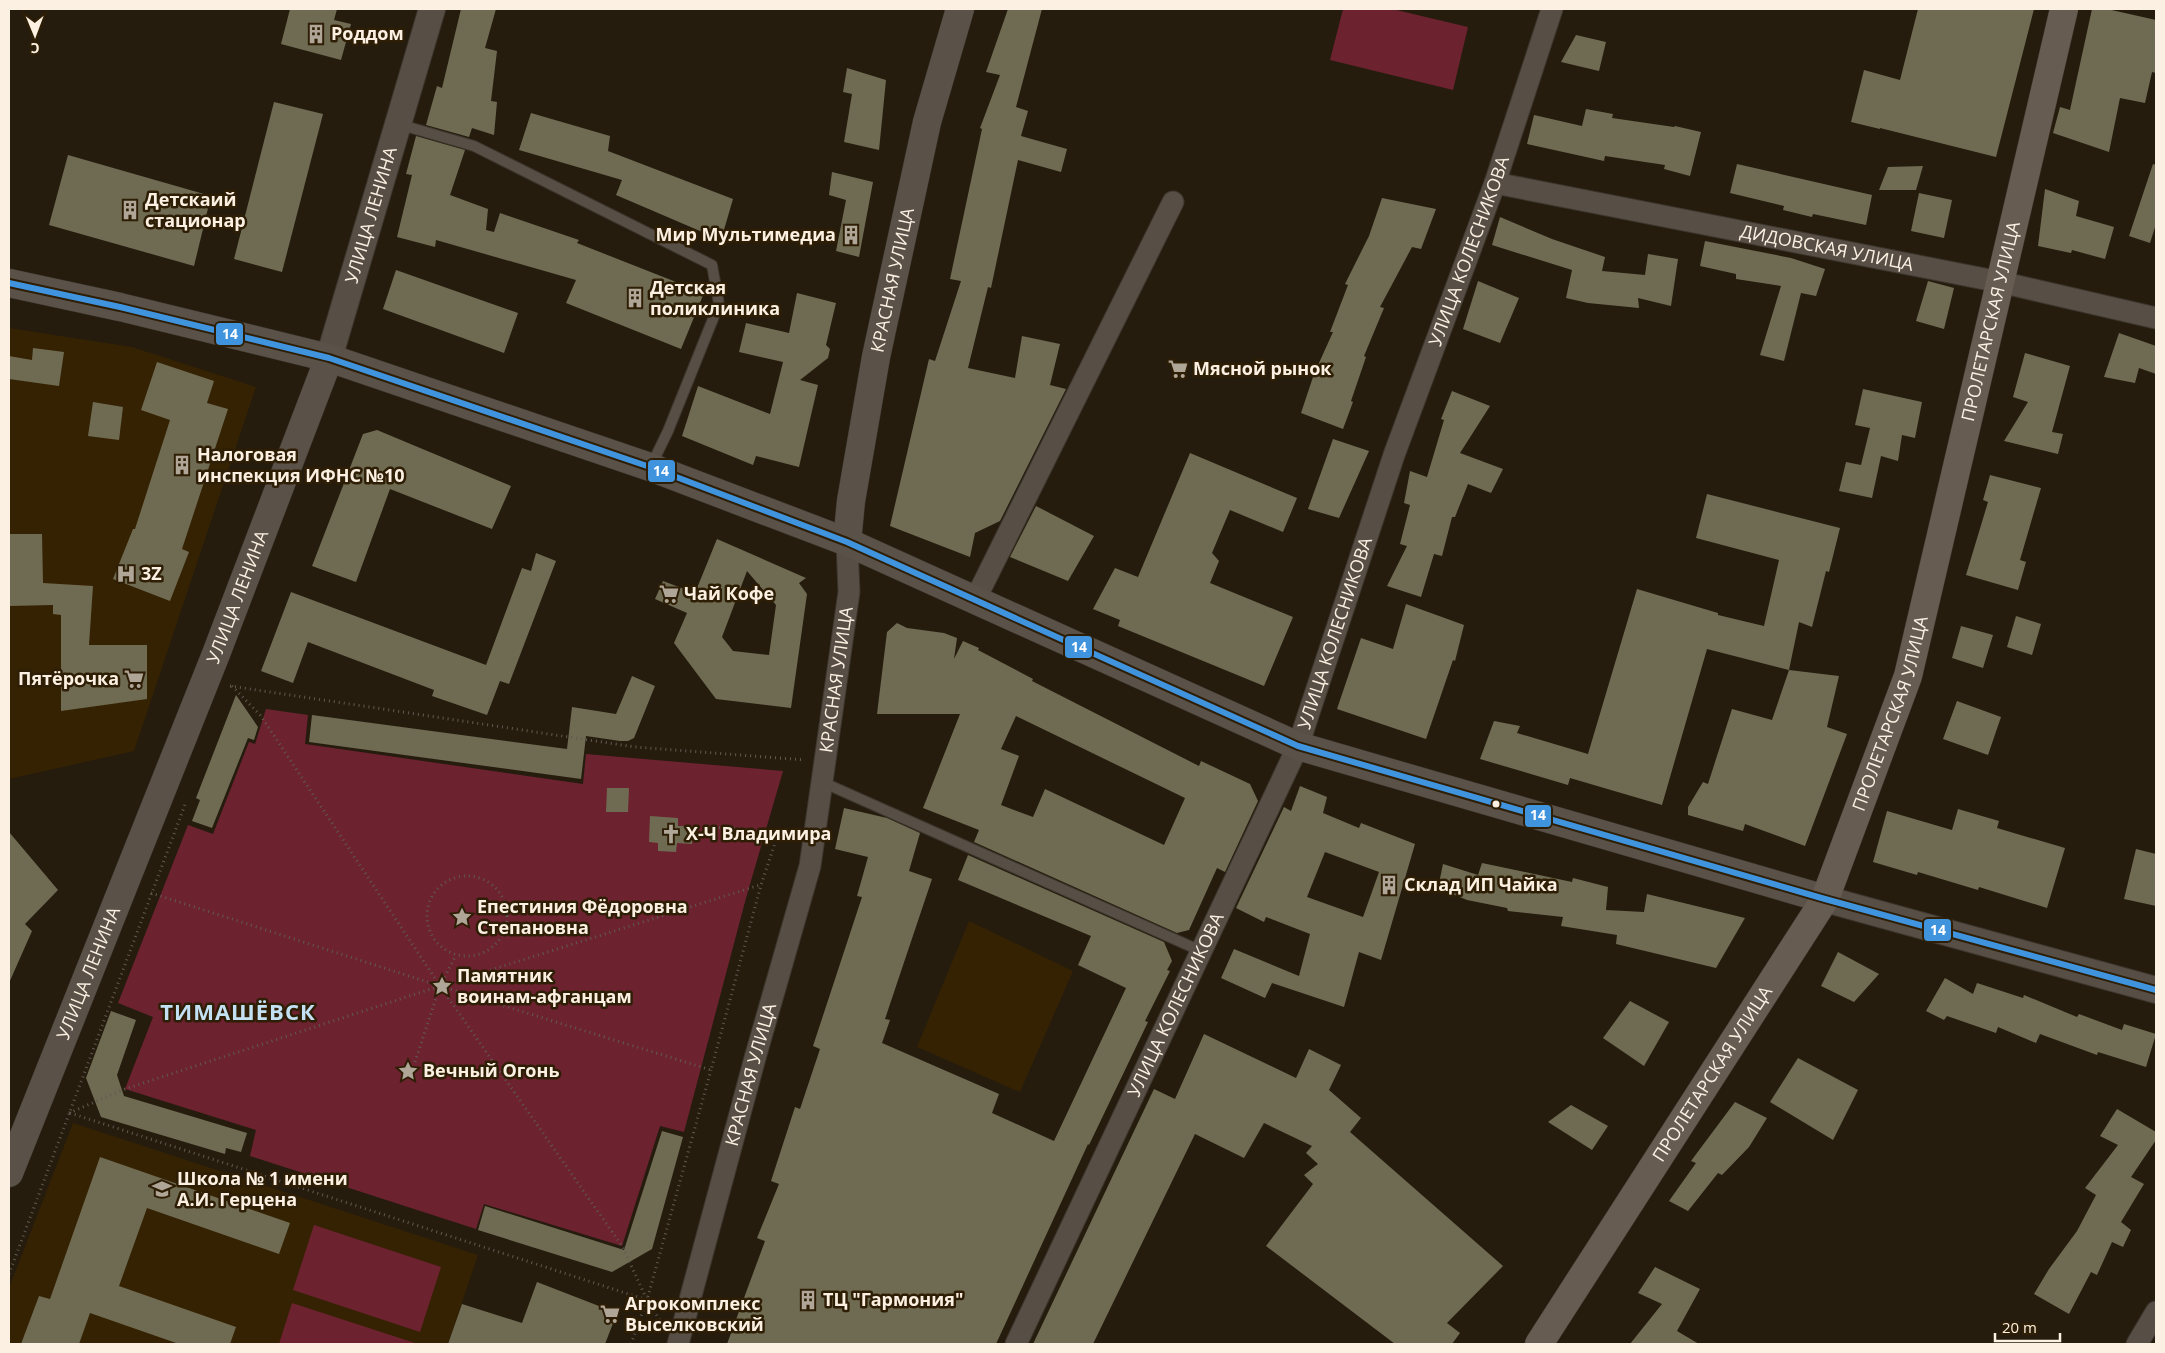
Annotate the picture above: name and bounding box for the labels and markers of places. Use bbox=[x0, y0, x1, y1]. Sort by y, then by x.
place label: Роддом bbox=[331, 21, 404, 45]
building icon: Роддом bbox=[305, 23, 327, 45]
place label: Детскаий стационар bbox=[145, 187, 246, 232]
building icon: Детскаий стационар bbox=[119, 199, 141, 221]
place label: Мир Мультимедиа bbox=[656, 222, 836, 246]
building icon: Мир Мультимедиа bbox=[840, 224, 862, 246]
place label: Детская поликлиника bbox=[650, 275, 780, 320]
building icon: Детская поликлиника bbox=[624, 287, 646, 309]
place label: Мясной рынок bbox=[1193, 356, 1332, 380]
supermarket icon: Мясной рынок bbox=[1167, 358, 1189, 380]
place label: Налоговая инспекция ИФНС №10 bbox=[197, 442, 405, 487]
building icon: Налоговая инспекция ИФНС №10 bbox=[171, 454, 193, 476]
place label: 3Z bbox=[141, 561, 162, 585]
hospital icon: 3Z bbox=[115, 563, 137, 585]
place label: Чай Кофе bbox=[684, 581, 774, 605]
supermarket icon: Чай Кофе bbox=[658, 583, 680, 605]
place label: Пятёрочка bbox=[18, 666, 119, 690]
supermarket icon: Пятёрочка bbox=[123, 668, 145, 690]
unlabelled marker bbox=[1491, 799, 1501, 809]
place label: Х-Ч Владимира bbox=[686, 821, 832, 845]
church icon: Х-Ч Владимира bbox=[660, 823, 682, 845]
place label: Склад ИП Чайка bbox=[1404, 872, 1558, 896]
building icon: Склад ИП Чайка bbox=[1378, 874, 1400, 896]
place label: Епестиния Фёдоровна Степановна bbox=[477, 894, 688, 939]
place icon: Епестиния Фёдоровна Степановна bbox=[451, 906, 473, 928]
place label: Памятник воинам-афганцам bbox=[457, 963, 632, 1008]
place icon: Памятник воинам-афганцам bbox=[431, 975, 453, 997]
place label: Вечный Огонь bbox=[423, 1058, 559, 1082]
place icon: Вечный Огонь bbox=[397, 1060, 419, 1082]
place label: Школа № 1 имени А.И. Герцена bbox=[177, 1166, 348, 1211]
school or university icon: Школа № 1 имени А.И. Герцена bbox=[151, 1178, 173, 1200]
place label: ТЦ "Гармония" bbox=[823, 1287, 963, 1311]
building icon: ТЦ "Гармония" bbox=[797, 1289, 819, 1311]
place label: Агрокомплекс Выселковский bbox=[625, 1291, 764, 1336]
supermarket icon: Агрокомплекс Выселковский bbox=[599, 1303, 621, 1325]

